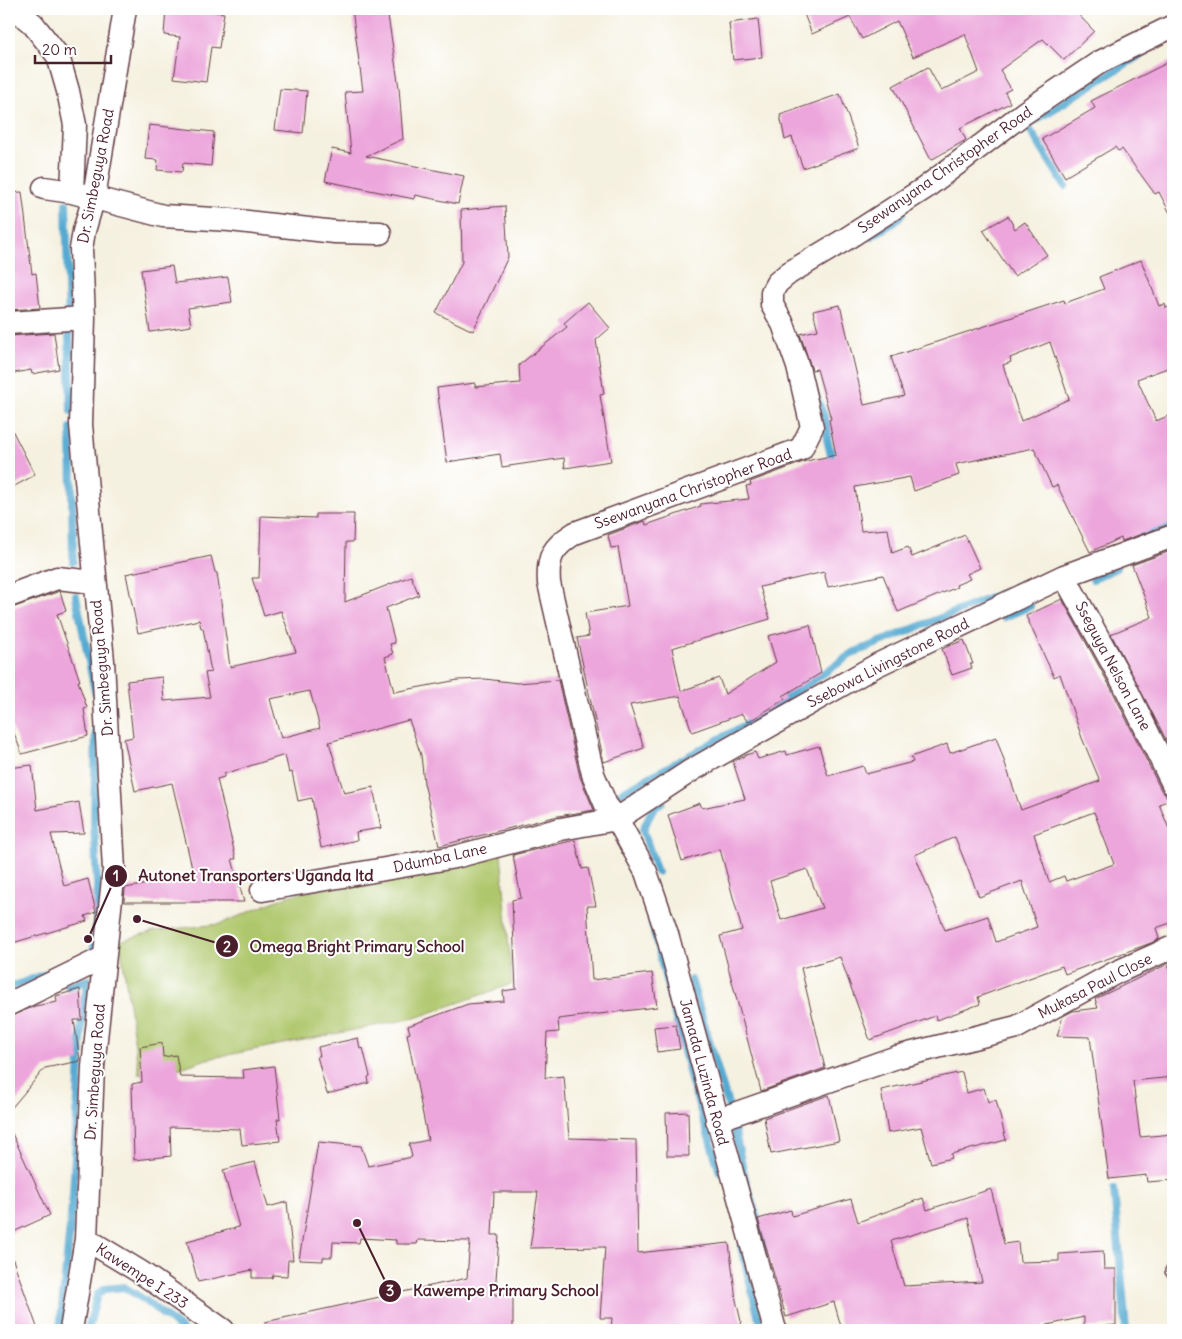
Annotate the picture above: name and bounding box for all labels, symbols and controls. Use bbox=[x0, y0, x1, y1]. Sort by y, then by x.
scale bar bbox=[35, 32, 111, 64]
text: 20 m bbox=[42, 40, 77, 59]
street label: Ssewanyana Christopher Road bbox=[854, 102, 1036, 237]
street label: Dr. Simbeguya Road bbox=[73, 107, 118, 245]
street label: Ssewanyana Christopher Road bbox=[592, 444, 794, 533]
street label: Sseguya Nelson Lane bbox=[1071, 598, 1156, 734]
street label: Dr. Simbeguya Road bbox=[86, 599, 117, 737]
street label: Ssebowa Livingstone Road bbox=[804, 613, 972, 712]
street label: Ddumba Lane bbox=[391, 838, 488, 877]
callout: Autonet Transporters Uganda ltd bbox=[103, 860, 384, 891]
text: Autonet Transporters Uganda ltd bbox=[138, 865, 374, 886]
text: 1 bbox=[113, 866, 119, 885]
callout: Omega Bright Primary School bbox=[215, 931, 475, 962]
text: Omega Bright Primary School bbox=[250, 936, 464, 957]
text: 2 bbox=[223, 937, 231, 956]
street label: Mukasa Paul Close bbox=[1035, 949, 1155, 1022]
street label: Jamada Luzinda Road bbox=[676, 997, 733, 1147]
street label: Dr. Simbeguya Road bbox=[80, 1003, 109, 1141]
street label: Kawempe I 233 bbox=[93, 1239, 192, 1313]
callout: Kawempe Primary School bbox=[378, 1275, 609, 1306]
text: Kawempe Primary School bbox=[413, 1280, 599, 1301]
text: 3 bbox=[386, 1281, 394, 1300]

